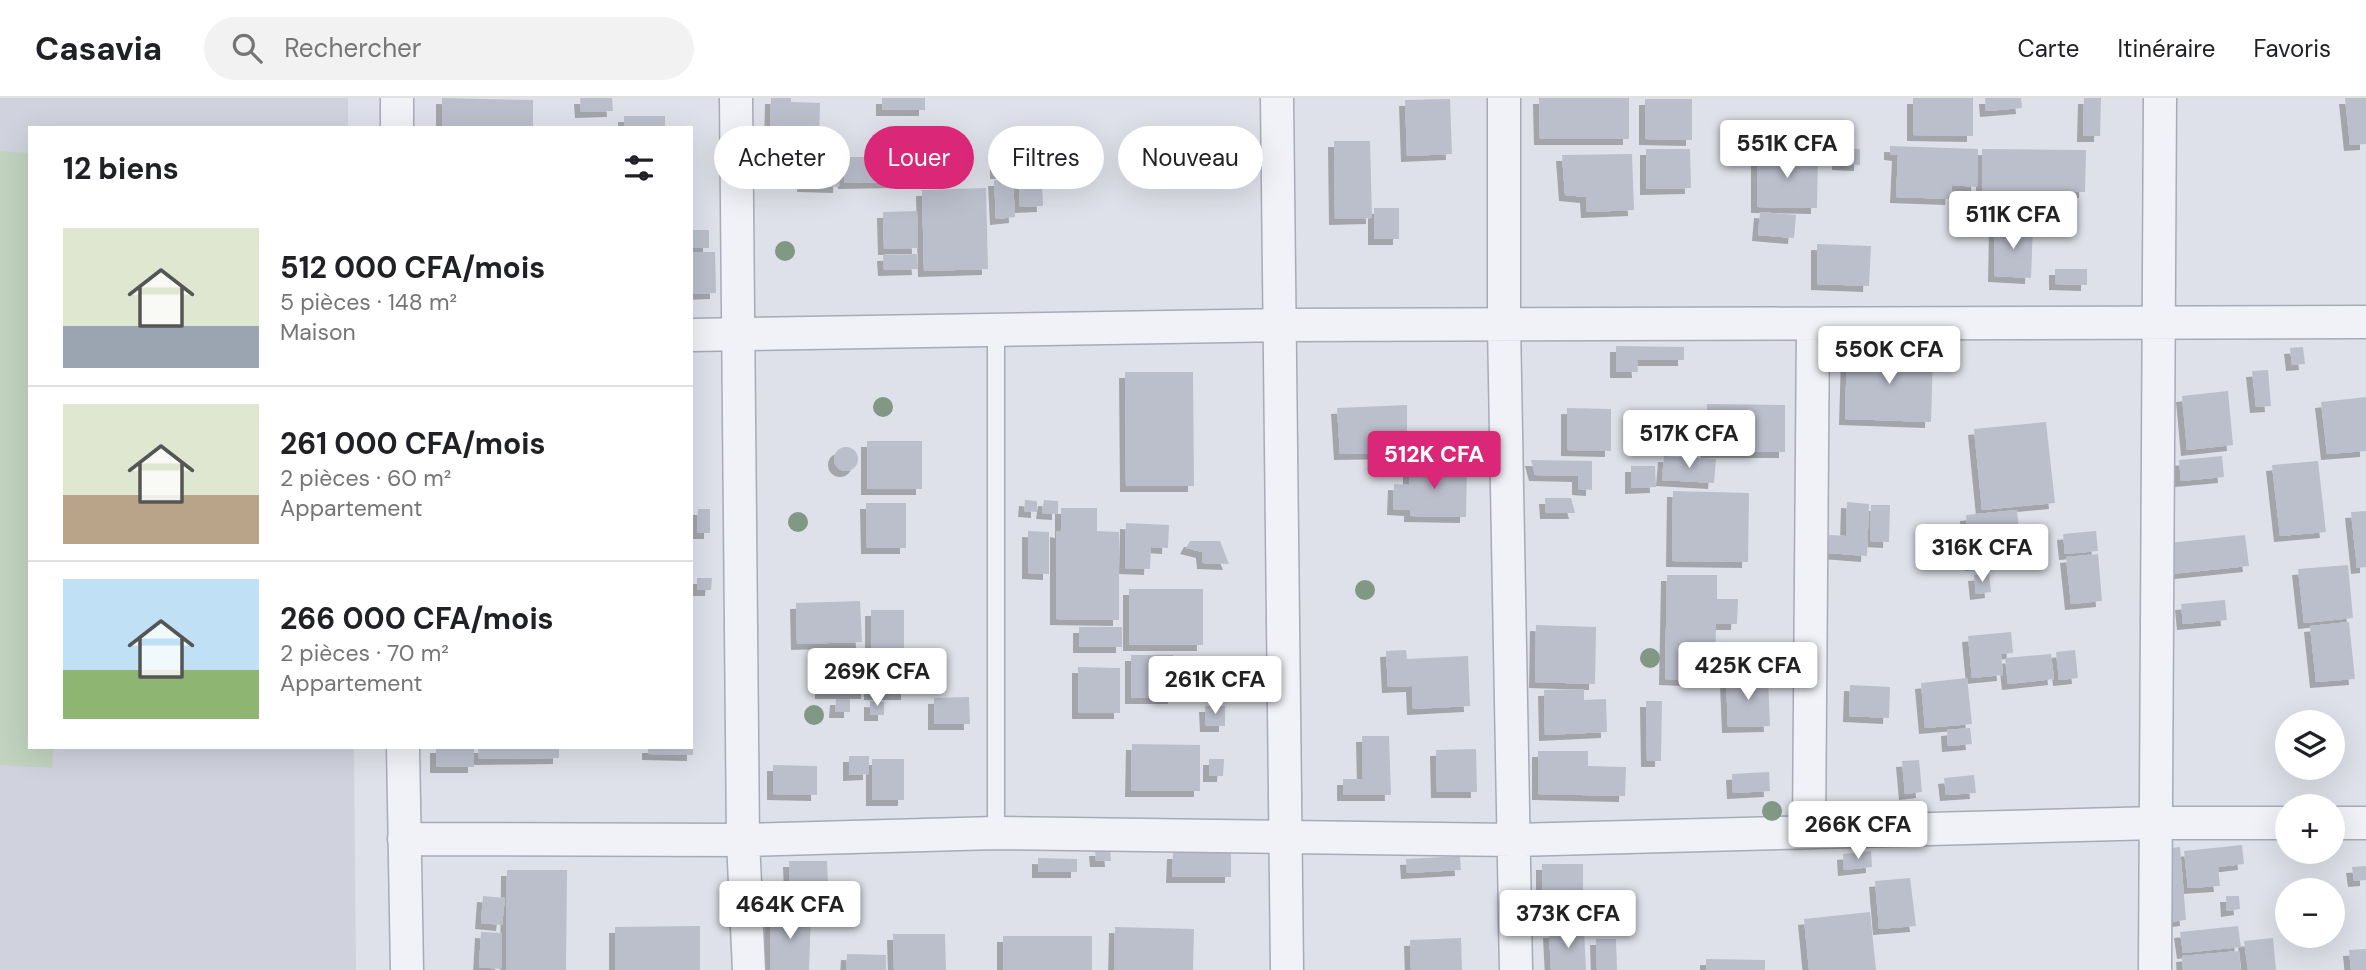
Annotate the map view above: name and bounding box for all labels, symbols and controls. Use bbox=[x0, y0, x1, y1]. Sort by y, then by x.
search box bbox=[204, 17, 694, 80]
text: Casavia bbox=[35, 27, 162, 70]
icon: search bbox=[228, 29, 266, 67]
text: Rechercher bbox=[284, 31, 421, 65]
text: Carte bbox=[2018, 33, 2079, 64]
text: Itinéraire bbox=[2117, 33, 2215, 64]
text: Favoris bbox=[2253, 33, 2331, 64]
pin: 551K CFA bbox=[1715, 120, 1859, 180]
chip: Acheter bbox=[714, 126, 850, 189]
chip: Louer bbox=[864, 126, 974, 189]
chip: Filtres bbox=[988, 126, 1104, 189]
chip: Nouveau bbox=[1118, 126, 1263, 189]
text: 551K CFA bbox=[1736, 128, 1838, 158]
text: 12 biens bbox=[63, 149, 179, 188]
icon: filters bbox=[620, 149, 658, 187]
pin: 511K CFA bbox=[1941, 192, 2085, 251]
text: 511K CFA bbox=[1965, 199, 2061, 229]
text: 512 000 CFA/mois bbox=[280, 248, 545, 287]
icon: home bbox=[119, 256, 203, 340]
text: 5 pièces · 148 m² bbox=[280, 287, 457, 317]
text: Maison bbox=[280, 317, 356, 347]
pin: 550K CFA bbox=[1817, 327, 1961, 386]
text: 550K CFA bbox=[1834, 334, 1944, 364]
pin: 517K CFA bbox=[1617, 410, 1761, 470]
text: 517K CFA bbox=[1639, 418, 1739, 448]
text: 261 000 CFA/mois bbox=[280, 424, 545, 463]
icon: home bbox=[119, 432, 203, 516]
pin: 512K CFA bbox=[1362, 432, 1506, 491]
text: 512K CFA bbox=[1384, 439, 1484, 469]
text: 2 pièces · 60 m² bbox=[280, 463, 451, 493]
text: Appartement bbox=[280, 493, 423, 523]
pin: 316K CFA bbox=[1910, 524, 2054, 584]
text: 316K CFA bbox=[1931, 532, 2033, 562]
text: 266 000 CFA/mois bbox=[280, 599, 554, 638]
icon: home bbox=[119, 607, 203, 691]
text: 2 pièces · 70 m² bbox=[280, 638, 449, 668]
pin: 425K CFA bbox=[1676, 642, 1820, 702]
pin: 269K CFA bbox=[805, 648, 949, 708]
text: 425K CFA bbox=[1694, 650, 1802, 680]
text: 269K CFA bbox=[824, 656, 930, 686]
pin: 261K CFA bbox=[1143, 656, 1287, 716]
text: 261K CFA bbox=[1165, 664, 1265, 694]
text: Appartement bbox=[280, 668, 423, 698]
map controls bbox=[2275, 710, 2345, 948]
button: layers bbox=[2275, 710, 2345, 780]
button: + bbox=[2275, 794, 2345, 864]
pin: 266K CFA bbox=[1786, 802, 1930, 861]
text: 266K CFA bbox=[1804, 809, 1912, 839]
button: − bbox=[2275, 878, 2345, 948]
pin: 464K CFA bbox=[718, 882, 862, 941]
text: 464K CFA bbox=[735, 889, 845, 919]
pin: 373K CFA bbox=[1496, 890, 1640, 950]
text: 373K CFA bbox=[1516, 898, 1620, 928]

